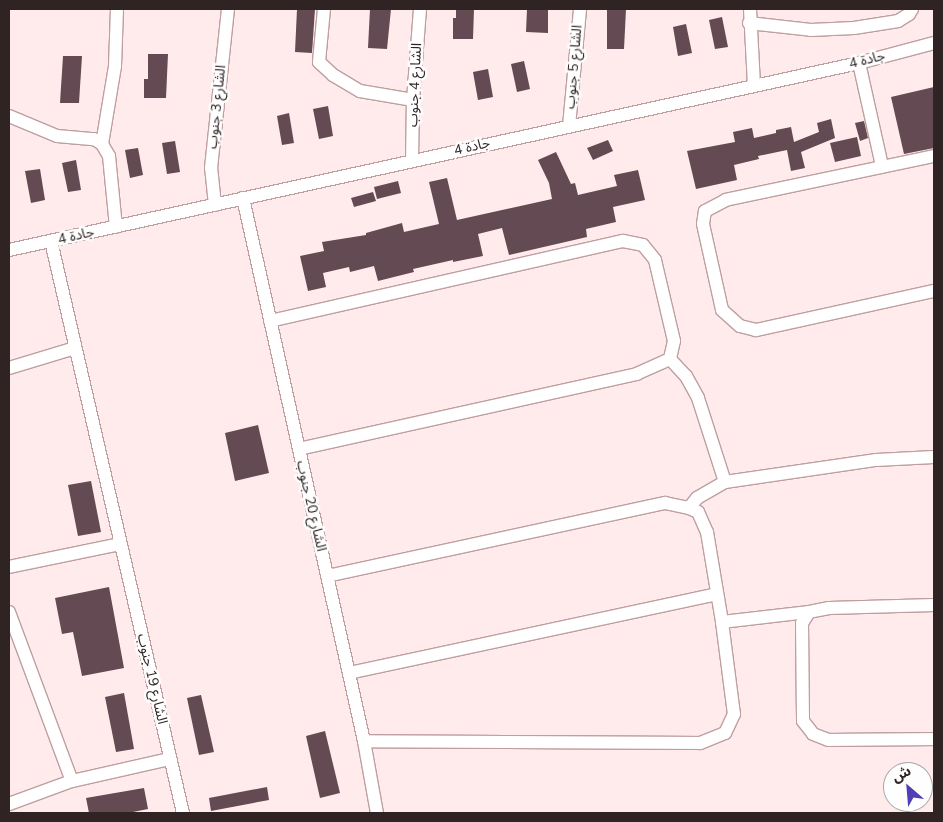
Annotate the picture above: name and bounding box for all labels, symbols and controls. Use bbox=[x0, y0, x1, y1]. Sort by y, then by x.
street label: الشارع 5 جنوب bbox=[562, 24, 586, 110]
street label: الشارع 4 جنوب bbox=[404, 42, 426, 128]
street label: جادة 4 bbox=[847, 47, 887, 73]
street label: الشارع 3 جنوب bbox=[204, 64, 230, 150]
street label: جادة 4 bbox=[452, 135, 492, 159]
street label: جادة 4 bbox=[56, 224, 96, 248]
street label: الشارع 20 جنوب bbox=[292, 459, 330, 553]
street label: الشارع 19 جنوب bbox=[133, 632, 171, 726]
text: ش bbox=[889, 761, 914, 787]
north arrow bbox=[883, 762, 933, 812]

